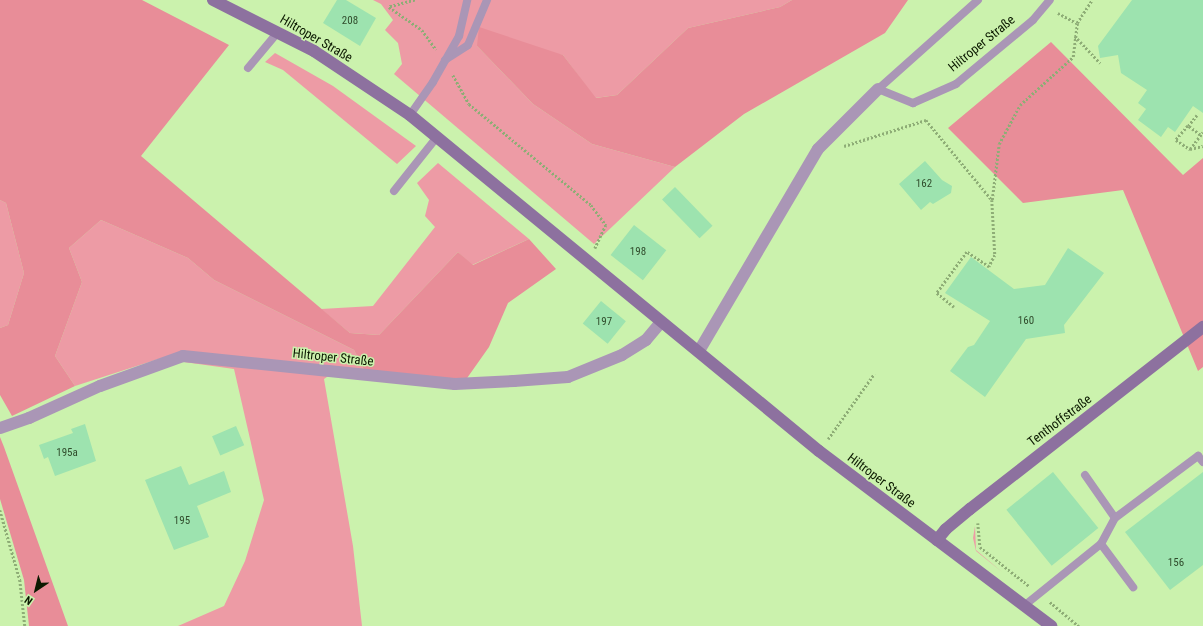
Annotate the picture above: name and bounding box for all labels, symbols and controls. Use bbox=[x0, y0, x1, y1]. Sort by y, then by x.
street label: Hiltroper Straße bbox=[277, 12, 355, 66]
street label: Hiltroper Straße bbox=[946, 12, 1018, 76]
house number: 208 bbox=[342, 14, 358, 28]
house number: 162 bbox=[916, 177, 932, 191]
house number: 198 bbox=[630, 245, 646, 259]
house number: 160 bbox=[1018, 314, 1034, 328]
house number: 197 bbox=[596, 315, 612, 329]
street label: Hiltroper Straße bbox=[292, 346, 374, 370]
street label: Tenthoffstraße bbox=[1025, 392, 1095, 450]
house number: 195a bbox=[56, 446, 78, 460]
street label: Hiltroper Straße bbox=[844, 450, 918, 512]
house number: 195 bbox=[174, 514, 190, 528]
house number: 156 bbox=[1168, 556, 1184, 570]
north arrow bbox=[16, 570, 56, 610]
text: N bbox=[22, 593, 35, 607]

